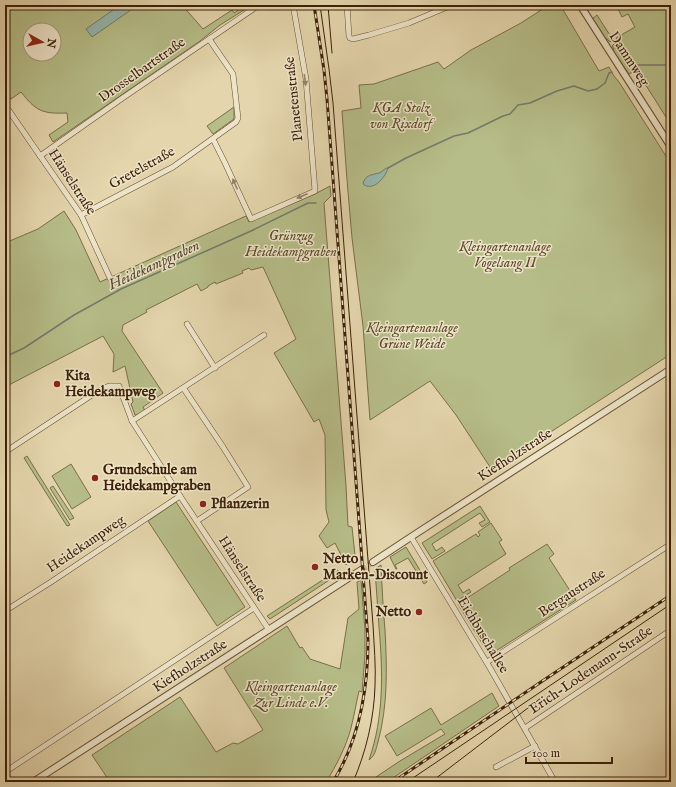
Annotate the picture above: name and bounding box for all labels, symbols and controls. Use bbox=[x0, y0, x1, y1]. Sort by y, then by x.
north arrow bbox=[22, 22, 62, 62]
street label: Dammweg bbox=[605, 28, 654, 90]
street label: Drosselbartstraße bbox=[95, 33, 189, 107]
text: N bbox=[43, 37, 59, 49]
street label: Planetenstraße bbox=[281, 55, 307, 142]
one-way arrow bbox=[302, 74, 308, 86]
park label: KGA Stolz von Rixdorf bbox=[370, 99, 436, 133]
street label: Gretelstraße bbox=[106, 142, 178, 193]
street label: Hänselstraße bbox=[44, 146, 100, 219]
one-way arrow bbox=[232, 178, 238, 189]
one-way arrow bbox=[295, 194, 307, 200]
park label: Grünzug Heidekampgraben bbox=[244, 227, 337, 262]
water label: Heidekampgraben bbox=[105, 236, 203, 296]
park label: Kleingartenanlage Vogelsang II bbox=[458, 238, 551, 273]
park label: Kleingartenanlage Grüne Weide bbox=[365, 319, 458, 353]
place label: Kita Heidekampweg bbox=[65, 367, 157, 401]
marker: Kita Heidekampweg bbox=[52, 379, 62, 389]
street label: Kiefholzstraße bbox=[474, 424, 556, 486]
place label: Grundschule am Heidekampgraben bbox=[103, 461, 211, 495]
marker: Grundschule am Heidekampgraben bbox=[90, 473, 100, 483]
place label: Pflanzerin bbox=[211, 495, 270, 513]
marker: Pflanzerin bbox=[198, 499, 208, 509]
street label: Heidekampweg bbox=[43, 511, 129, 577]
street label: Hänselstraße bbox=[214, 533, 270, 606]
place label: Netto Marken-Discount bbox=[322, 550, 428, 584]
marker: Netto Marken-Discount bbox=[310, 562, 320, 572]
street label: Bergaustraße bbox=[535, 564, 609, 621]
street label: Eichbuschallee bbox=[453, 593, 513, 677]
place label: Netto bbox=[375, 603, 411, 621]
marker: Netto bbox=[414, 607, 424, 617]
street label: Erich-Lodemann-Straße bbox=[526, 622, 657, 718]
street label: Kiefholzstraße bbox=[149, 635, 231, 697]
park label: Kleingartenanlage Zur Linde e.V. bbox=[244, 678, 337, 713]
scale bar bbox=[526, 739, 612, 765]
text: 100 m bbox=[532, 746, 560, 761]

